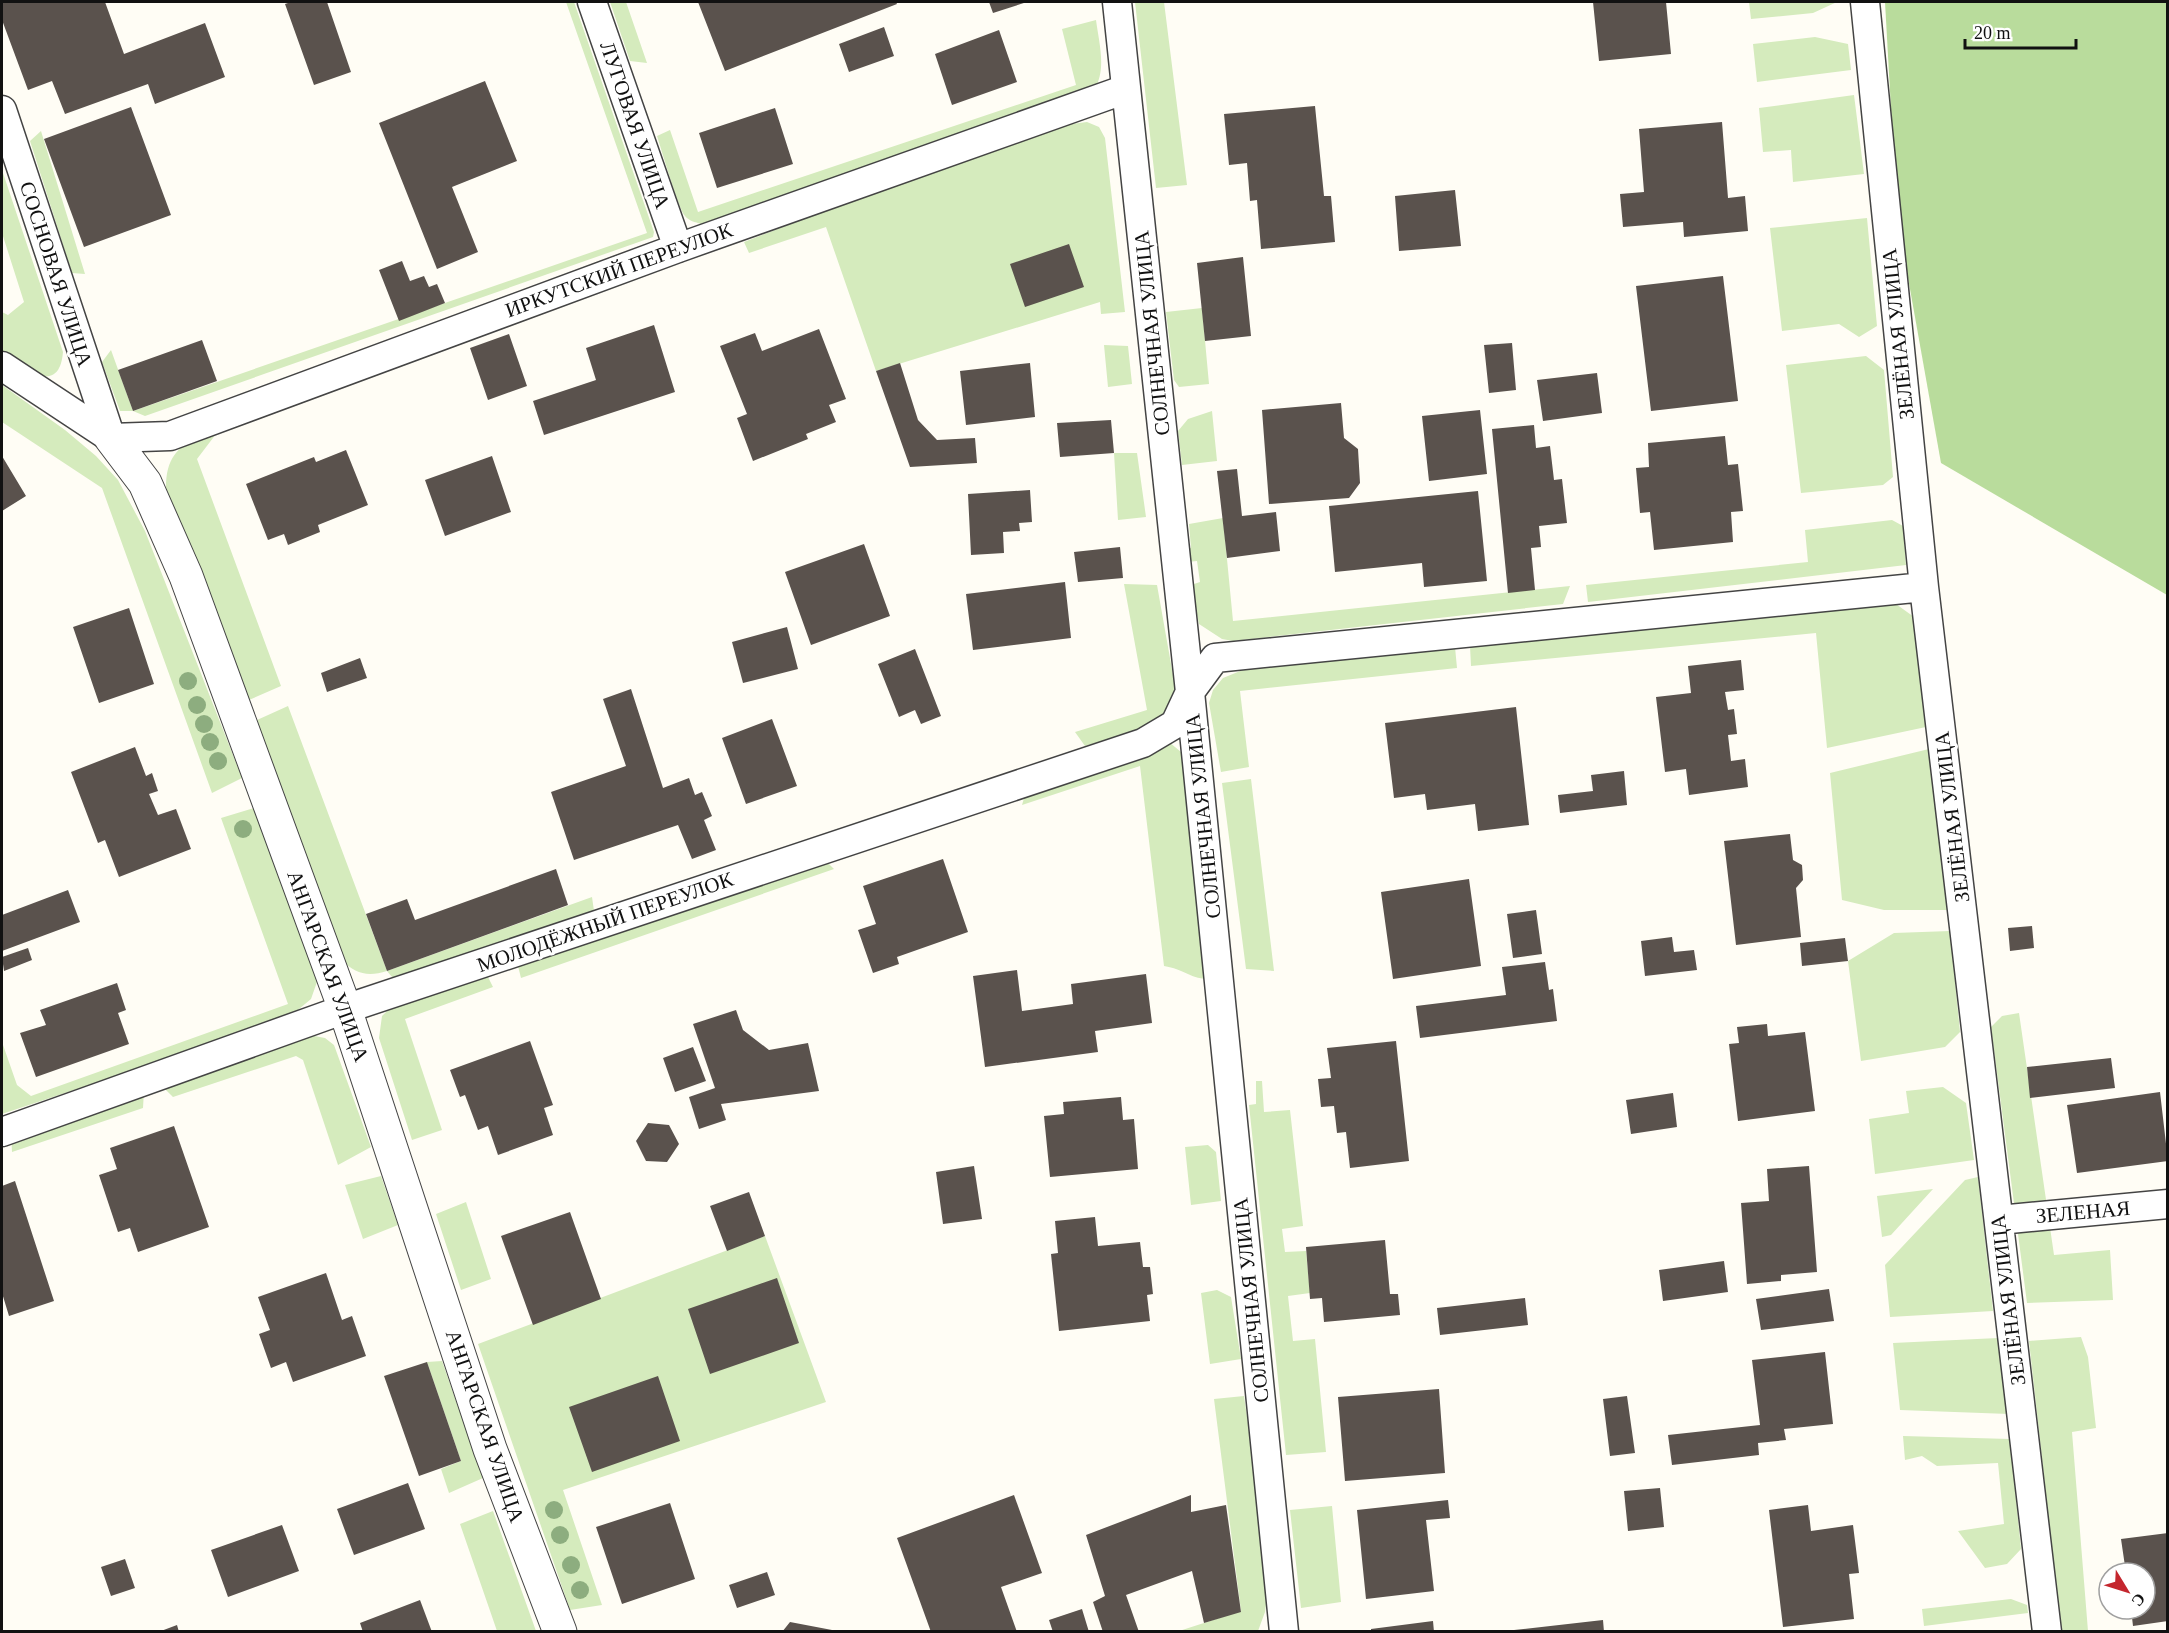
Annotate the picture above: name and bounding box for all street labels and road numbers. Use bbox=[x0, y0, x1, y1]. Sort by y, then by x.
street label: ЛУГОВАЯ УЛИЦА bbox=[595, 38, 675, 213]
street label: СОСНОВАЯ УЛИЦА bbox=[15, 178, 98, 370]
street label: ИРКУТСКИЙ ПЕРЕУЛОК bbox=[502, 217, 737, 322]
street label: СОЛНЕЧНАЯ УЛИЦА bbox=[1129, 229, 1175, 437]
street label: ЗЕЛЁНАЯ УЛИЦА bbox=[1877, 246, 1919, 421]
street label: СОЛНЕЧНАЯ УЛИЦА bbox=[1180, 712, 1226, 920]
street label: ЗЕЛЁНАЯ УЛИЦА bbox=[1930, 729, 1974, 904]
street label: МОЛОДЁЖНЫЙ ПЕРЕУЛОК bbox=[474, 866, 737, 977]
street label: АНГАРСКАЯ УЛИЦА bbox=[282, 867, 374, 1066]
street label: СОЛНЕЧНАЯ УЛИЦА bbox=[1228, 1196, 1274, 1404]
street label: ЗЕЛЕНАЯ bbox=[2035, 1196, 2131, 1228]
street label: ЗЕЛЁНАЯ УЛИЦА bbox=[1986, 1212, 2030, 1387]
street label: АНГАРСКАЯ УЛИЦА bbox=[441, 1327, 529, 1526]

